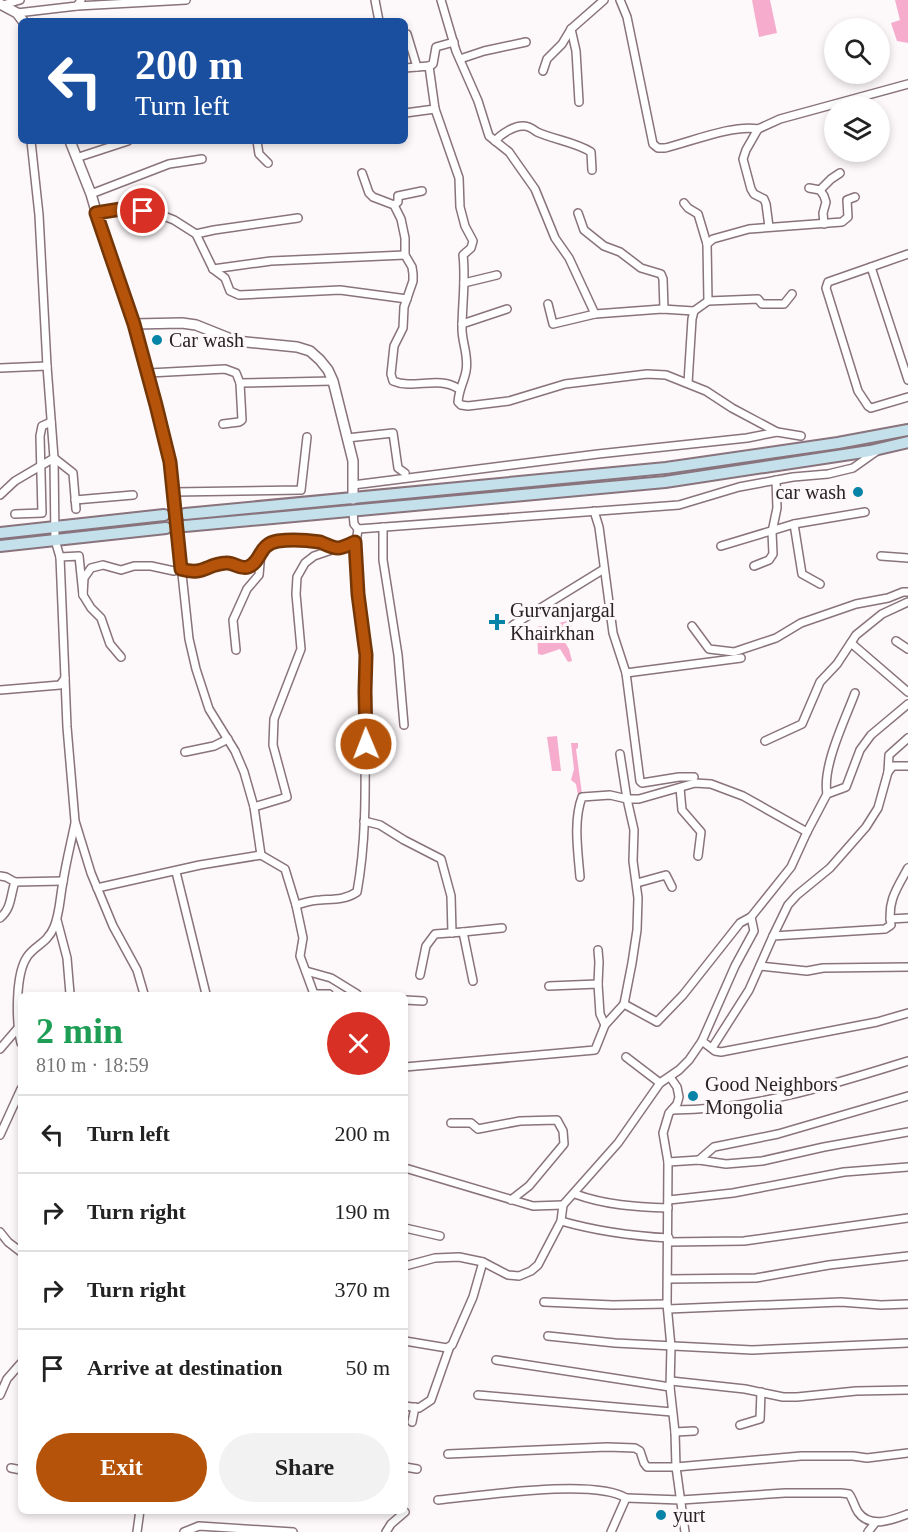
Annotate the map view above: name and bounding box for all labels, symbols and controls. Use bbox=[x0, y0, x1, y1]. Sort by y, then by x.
map controls bbox=[824, 18, 890, 162]
button: search bbox=[824, 18, 890, 84]
icon: left bbox=[36, 42, 114, 120]
text: 200 m bbox=[135, 42, 244, 88]
text: Turn left bbox=[135, 91, 229, 121]
button: layers bbox=[824, 96, 890, 162]
pin bbox=[117, 185, 168, 236]
icon: arrive bbox=[126, 194, 159, 227]
place label: Car wash bbox=[169, 329, 244, 351]
marker: Car wash bbox=[150, 333, 164, 347]
place label: car wash bbox=[775, 481, 846, 503]
marker: car wash bbox=[851, 485, 865, 499]
place label: Gurvanjargal Khairkhan bbox=[510, 599, 616, 644]
marker: Gurvanjargal Khairkhan bbox=[488, 613, 506, 631]
position arrow bbox=[334, 712, 398, 776]
text: 2 min bbox=[36, 1011, 123, 1051]
button: close bbox=[327, 1012, 390, 1075]
text: 810 m · 18:59 bbox=[36, 1054, 149, 1076]
place label: Good Neighbors Mongolia bbox=[705, 1073, 838, 1119]
marker: Good Neighbors Mongolia bbox=[686, 1089, 700, 1103]
icon: left bbox=[36, 1118, 69, 1151]
text: Turn left bbox=[87, 1121, 170, 1146]
text: 200 m bbox=[334, 1121, 390, 1146]
icon: right bbox=[36, 1196, 69, 1229]
text: Turn right bbox=[87, 1199, 186, 1224]
text: 190 m bbox=[334, 1199, 390, 1224]
icon: right bbox=[36, 1274, 69, 1307]
text: Turn right bbox=[87, 1277, 186, 1302]
text: 370 m bbox=[334, 1277, 390, 1302]
icon: arrive bbox=[36, 1352, 69, 1385]
text: Arrive at destination bbox=[87, 1355, 283, 1380]
text: 50 m bbox=[345, 1355, 390, 1380]
button: Exit bbox=[36, 1433, 207, 1502]
button: Share bbox=[219, 1433, 390, 1502]
place label: yurt bbox=[673, 1504, 706, 1527]
marker: yurt bbox=[654, 1508, 668, 1522]

